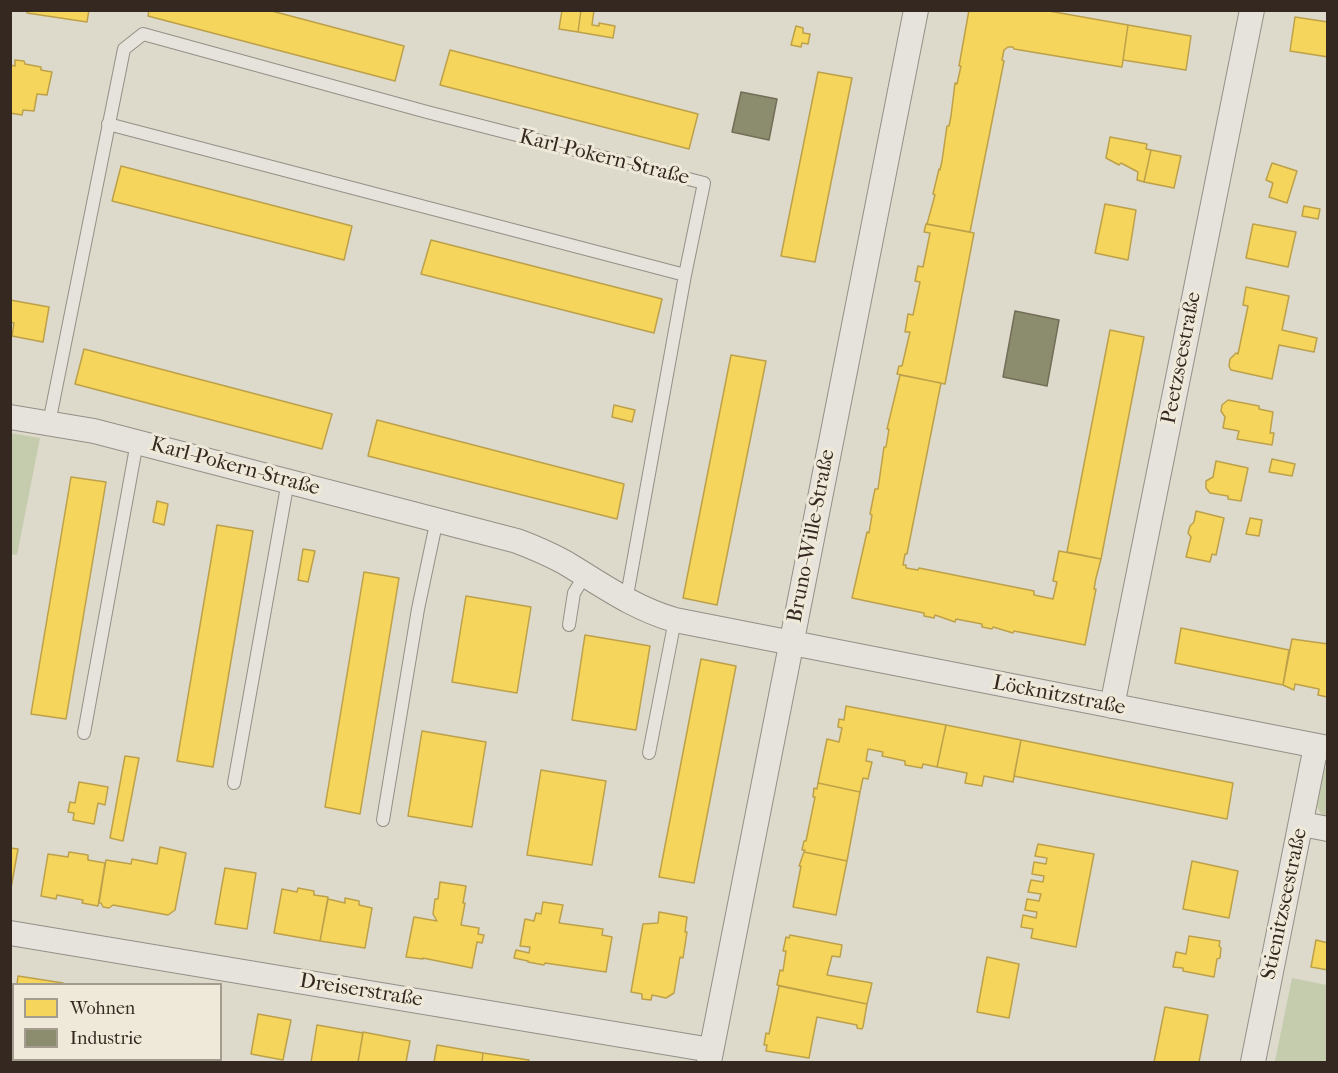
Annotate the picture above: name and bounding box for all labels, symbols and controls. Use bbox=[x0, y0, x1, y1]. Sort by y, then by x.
street label: Karl-Pokern-Straße bbox=[516, 125, 692, 191]
street label: Peetzseestraße bbox=[1157, 290, 1207, 426]
street label: Karl-Pokern-Straße bbox=[148, 432, 322, 502]
street label: Bruno-Wille-Straße bbox=[783, 447, 841, 625]
street label: Löcknitzstraße bbox=[991, 671, 1127, 721]
street label: Stienitzseestraße bbox=[1257, 826, 1313, 982]
street label: Dreiserstraße bbox=[298, 969, 424, 1013]
legend bbox=[12, 983, 222, 1061]
text: Wohnen bbox=[70, 998, 135, 1019]
text: Industrie bbox=[70, 1028, 142, 1049]

